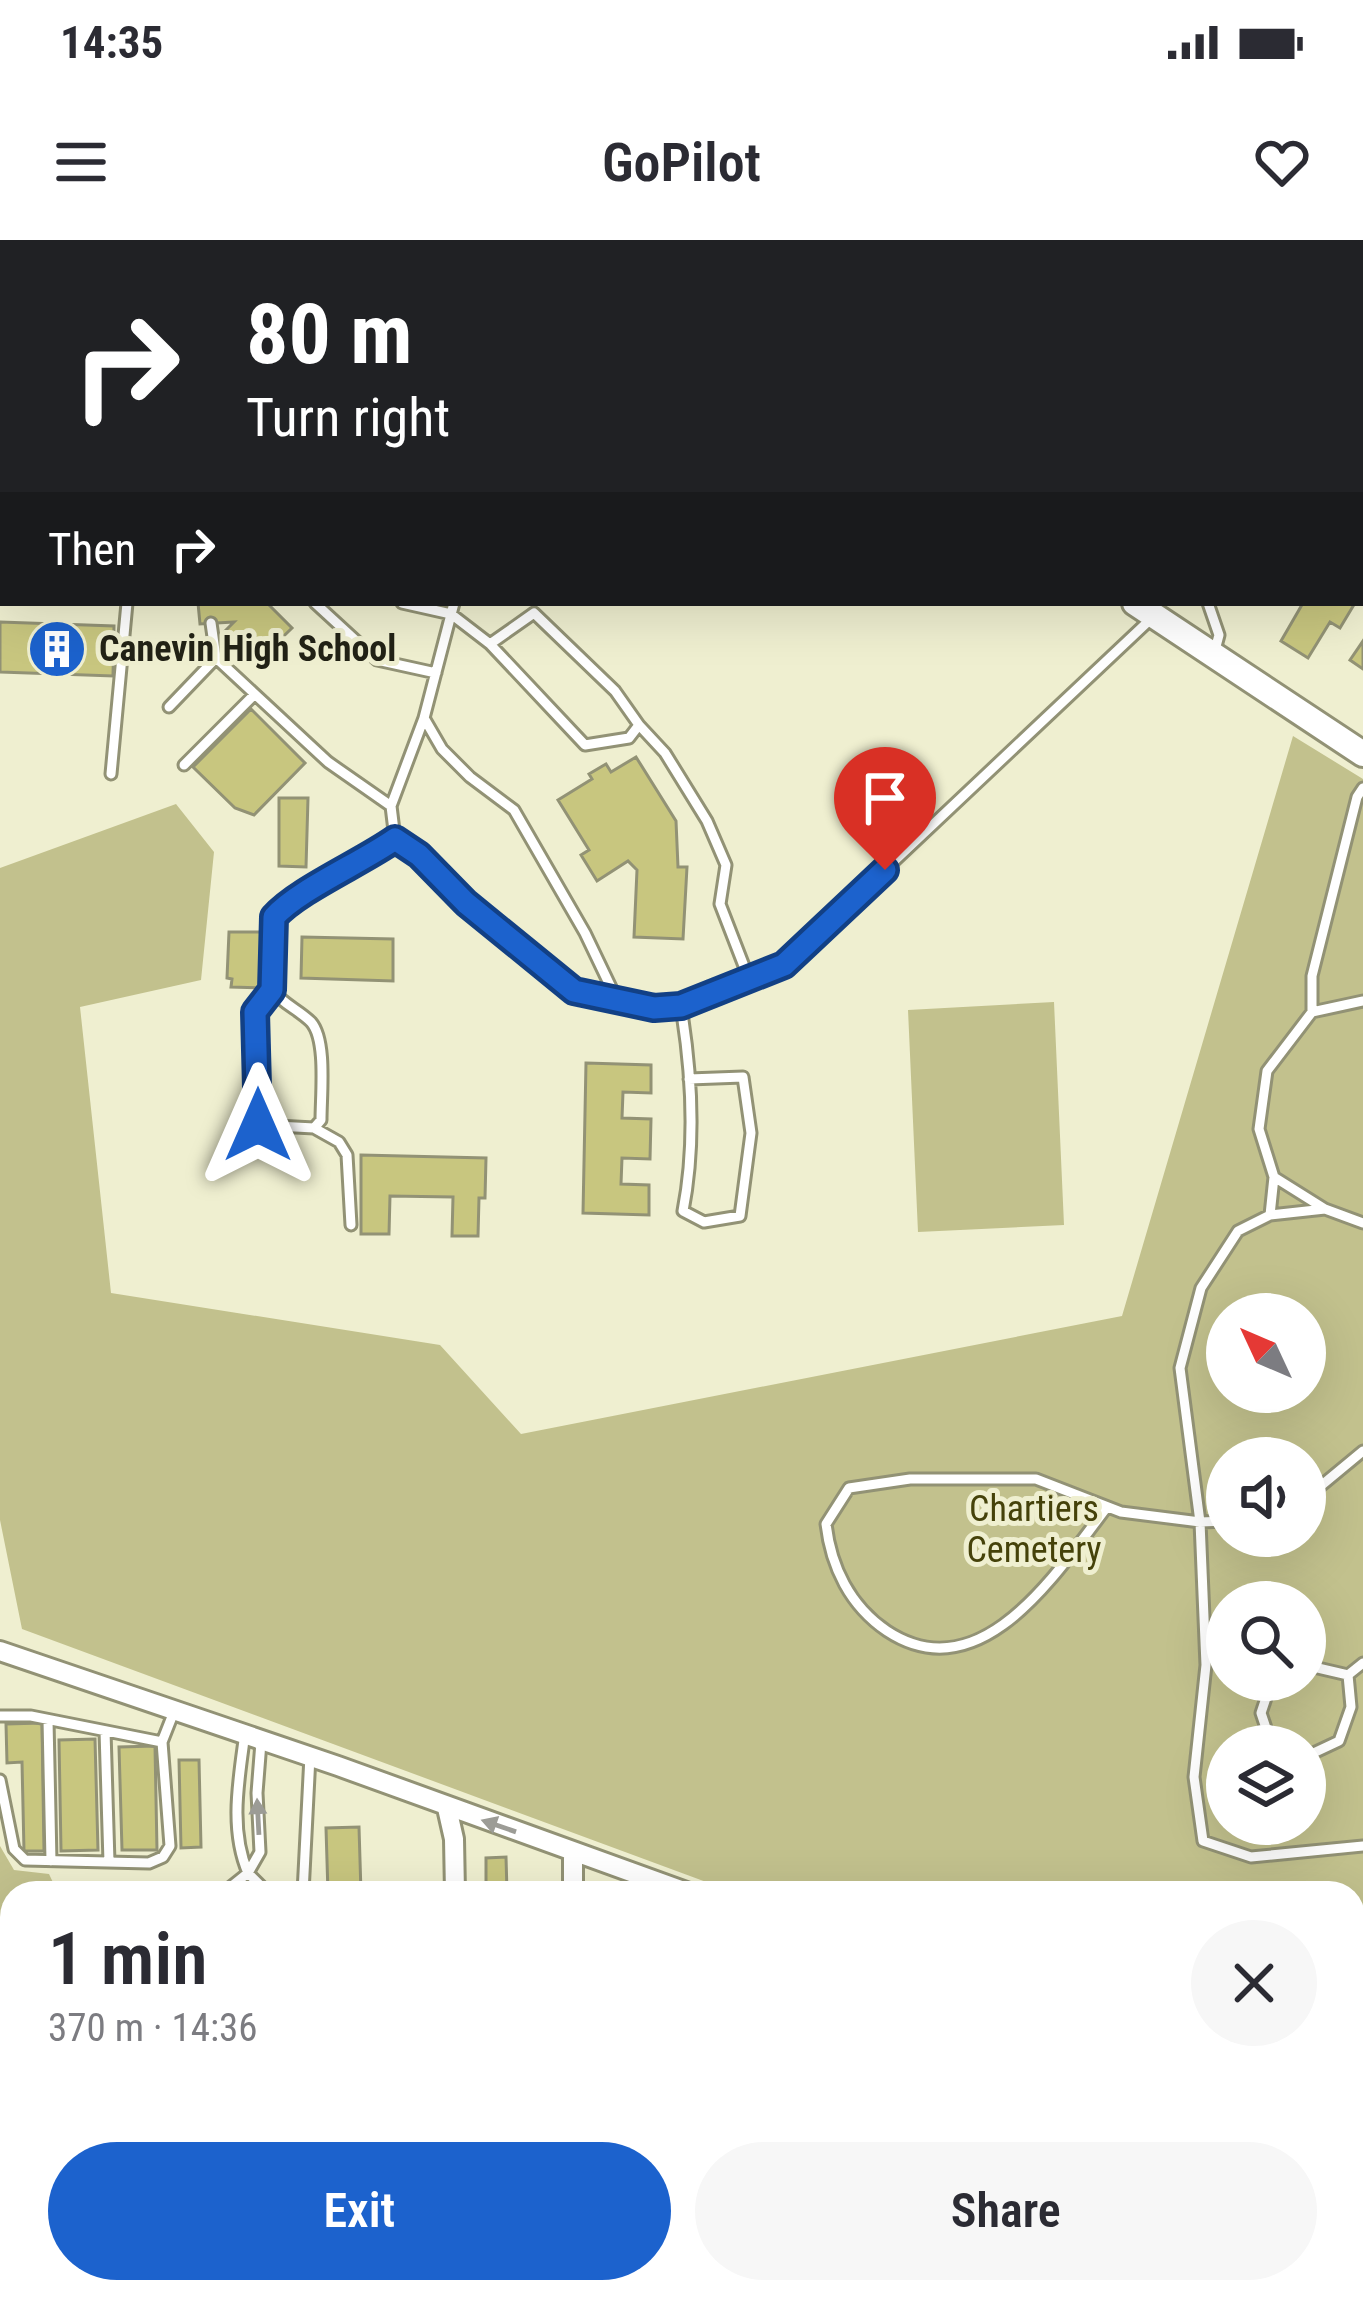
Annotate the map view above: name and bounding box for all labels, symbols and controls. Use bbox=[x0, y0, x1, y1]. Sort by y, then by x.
text: 14:35 bbox=[60, 16, 163, 69]
icon: menu bbox=[48, 129, 114, 195]
icon: heart bbox=[1249, 129, 1315, 195]
text: GoPilot bbox=[602, 131, 761, 194]
text: 80 m bbox=[246, 285, 413, 384]
icon: right bbox=[48, 288, 204, 444]
text: Turn right bbox=[246, 386, 450, 449]
icon: right bbox=[160, 516, 226, 582]
text: Then bbox=[48, 523, 136, 576]
building icon: Canevin High School bbox=[26, 618, 88, 680]
place label: Canevin High School bbox=[99, 628, 396, 670]
pin bbox=[834, 747, 936, 870]
icon: arrive bbox=[852, 765, 918, 831]
position arrow bbox=[195, 1062, 321, 1188]
north arrow bbox=[1206, 1293, 1326, 1413]
map controls bbox=[1206, 1293, 1326, 1845]
button: sound bbox=[1206, 1437, 1326, 1557]
park label: Chartiers Cemetery bbox=[966, 1488, 1102, 1571]
button: search bbox=[1206, 1581, 1326, 1701]
button: layers bbox=[1206, 1725, 1326, 1845]
one-way arrow bbox=[249, 1798, 268, 1835]
one-way arrow bbox=[481, 1816, 517, 1834]
text: 1 min bbox=[48, 1917, 207, 2002]
button: close bbox=[1191, 1920, 1317, 2046]
text: 370 m · 14:36 bbox=[48, 2005, 258, 2051]
button: Exit bbox=[48, 2142, 671, 2280]
button: Share bbox=[695, 2142, 1317, 2280]

